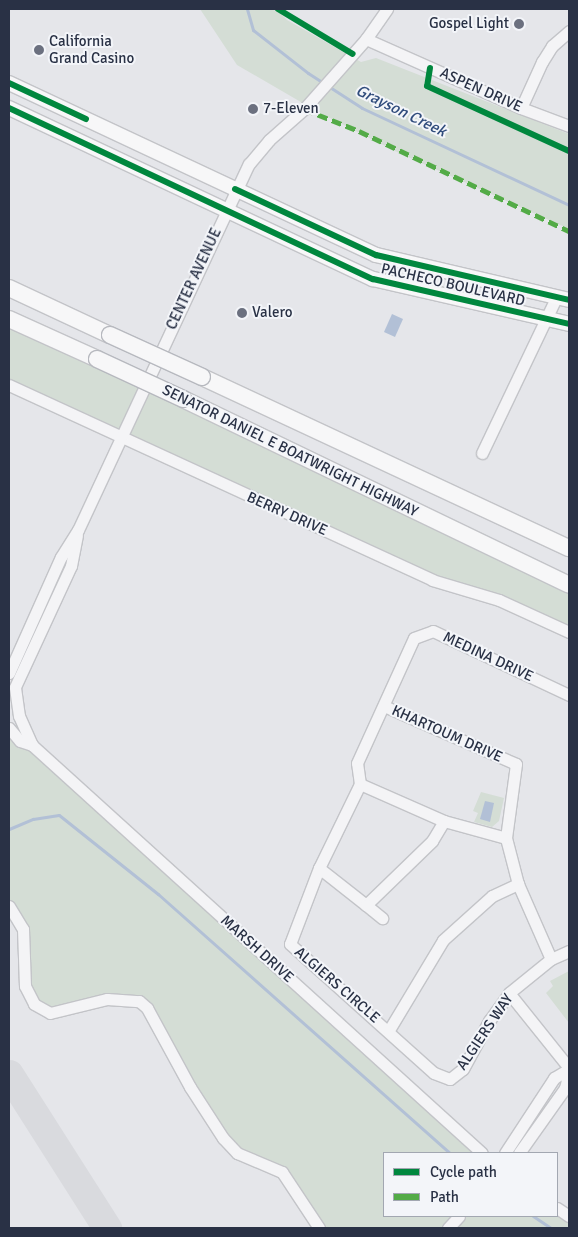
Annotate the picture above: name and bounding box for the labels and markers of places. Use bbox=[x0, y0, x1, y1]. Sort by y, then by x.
place label: Gospel Light bbox=[429, 15, 509, 33]
marker: Gospel Light bbox=[513, 18, 525, 30]
place label: California Grand Casino bbox=[49, 32, 134, 67]
marker: California Grand Casino bbox=[33, 44, 45, 56]
place label: 7-Eleven bbox=[263, 100, 319, 118]
marker: 7-Eleven bbox=[247, 103, 259, 115]
place label: Valero bbox=[252, 304, 292, 322]
marker: Valero bbox=[236, 307, 248, 319]

